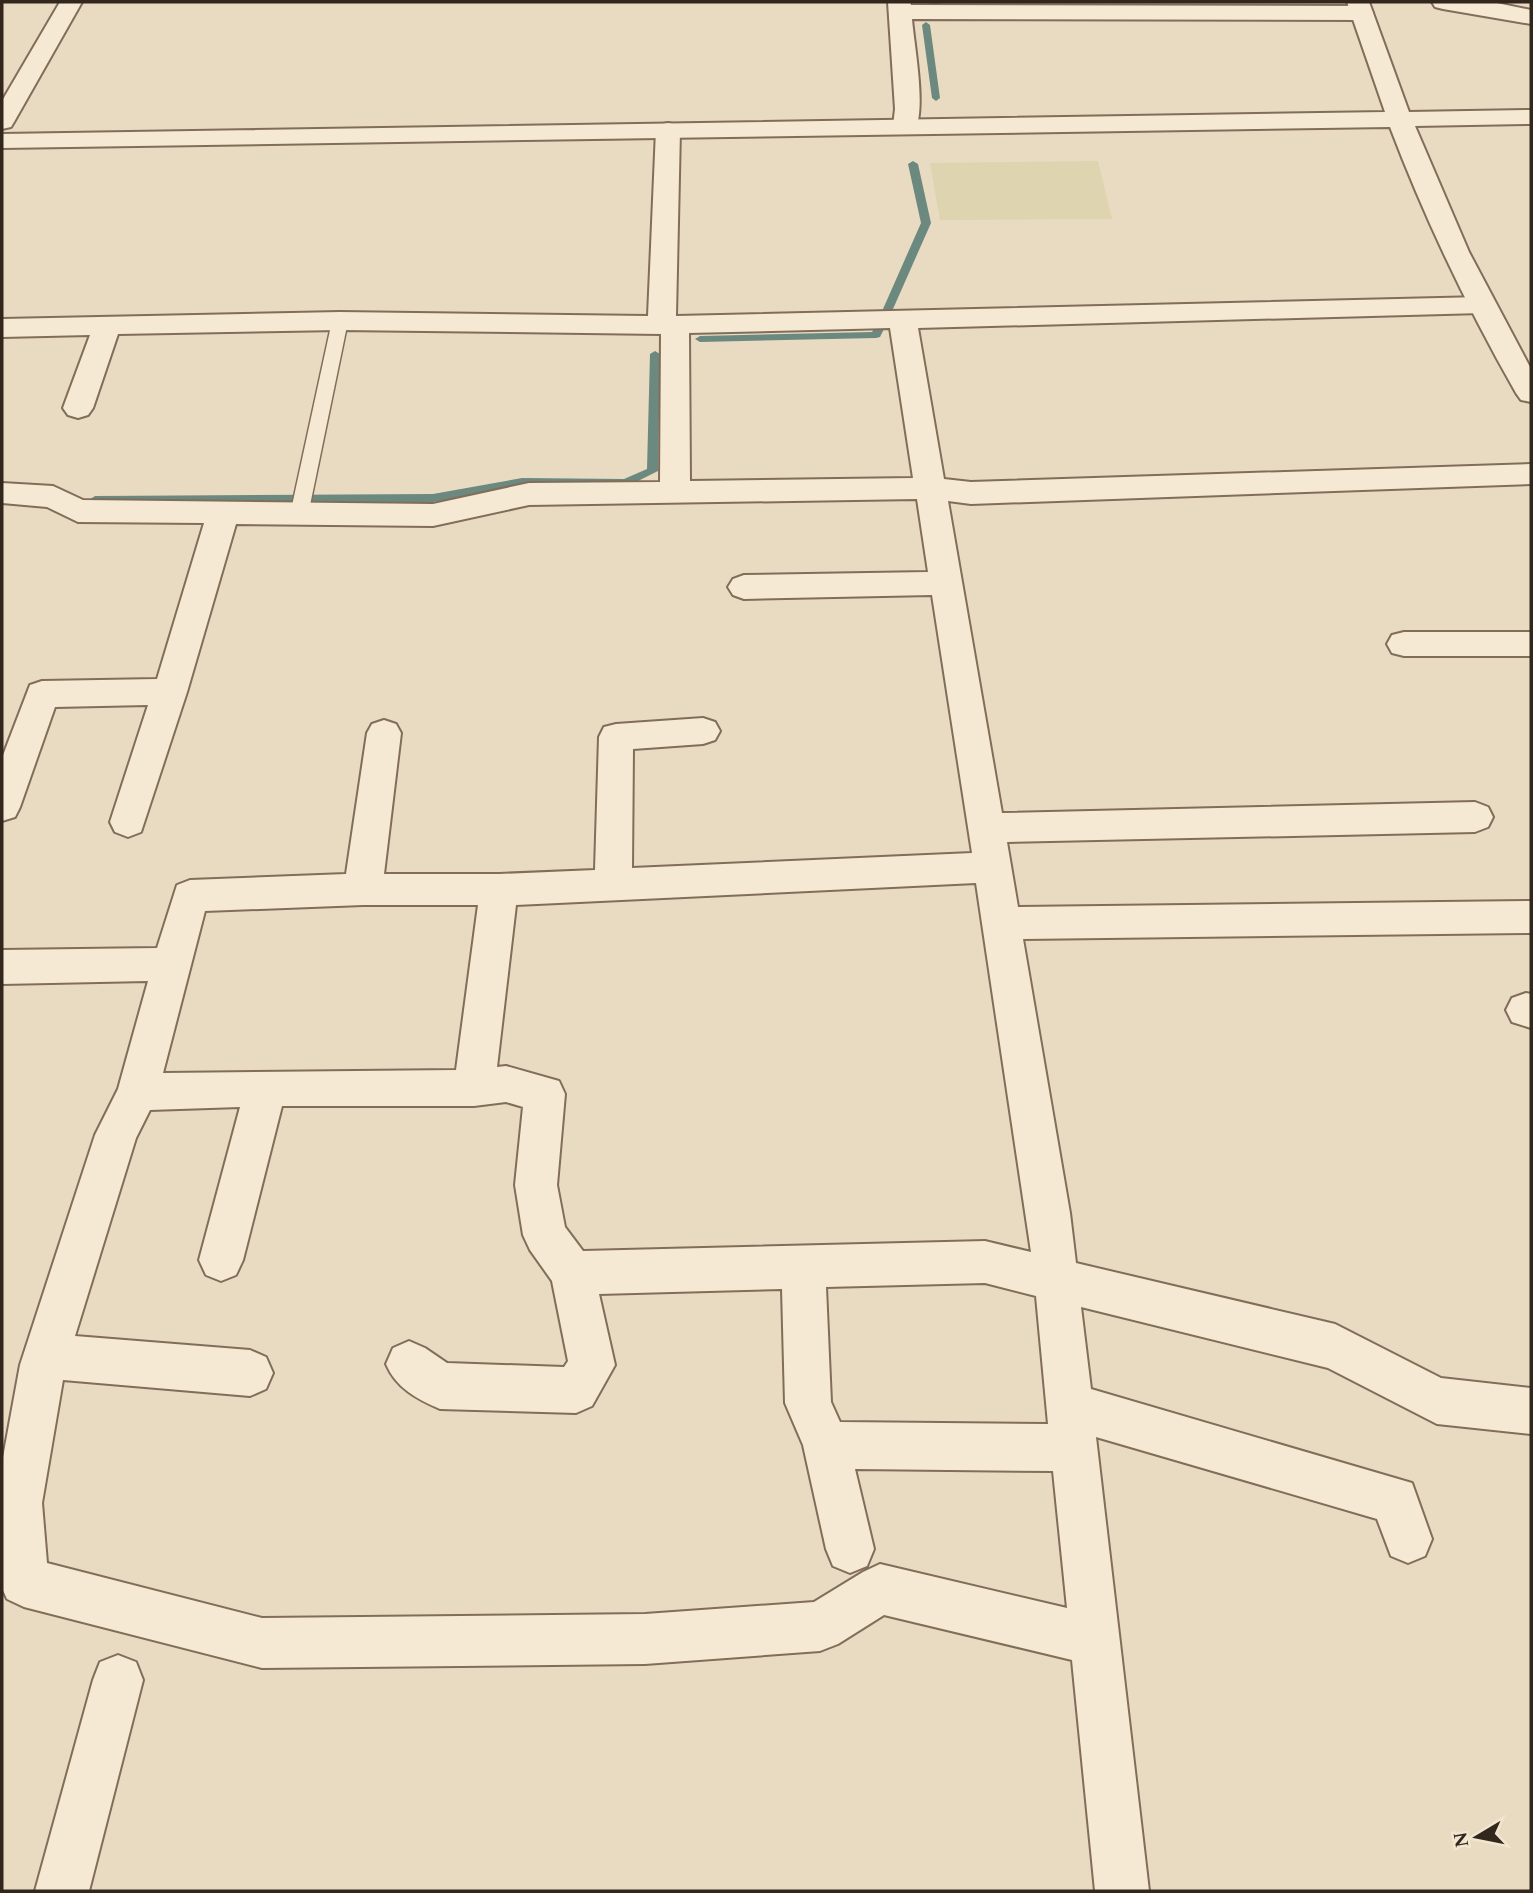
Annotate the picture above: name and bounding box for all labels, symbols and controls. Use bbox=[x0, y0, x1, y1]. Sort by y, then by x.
north arrow bbox=[1442, 1802, 1512, 1872]
text: N bbox=[1446, 1830, 1477, 1850]

